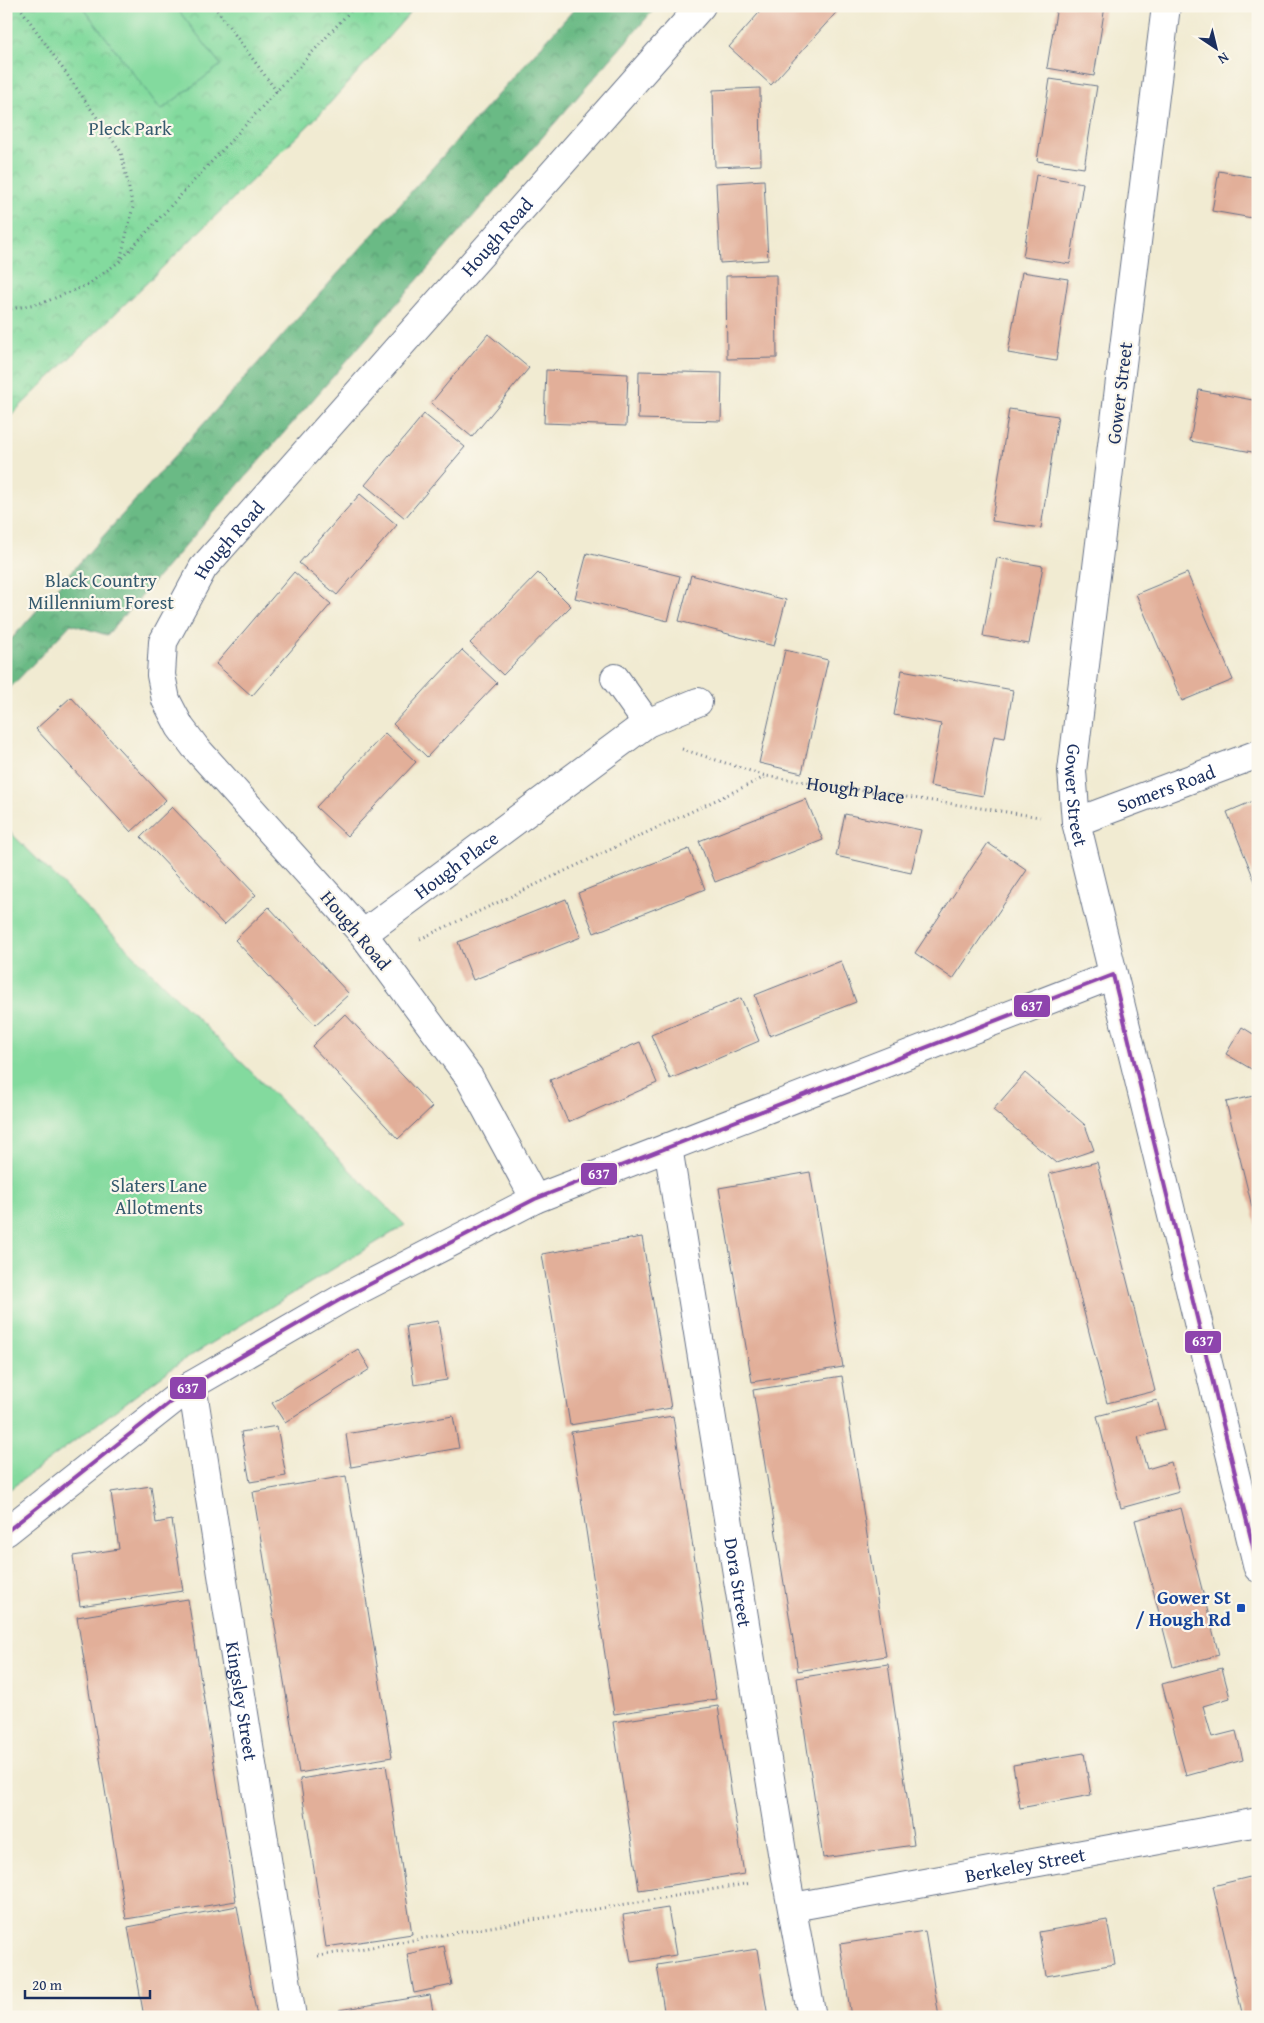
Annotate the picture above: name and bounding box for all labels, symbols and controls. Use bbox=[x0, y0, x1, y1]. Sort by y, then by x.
north arrow bbox=[1192, 22, 1242, 72]
text: N bbox=[1213, 48, 1233, 70]
park label: Pleck Park bbox=[88, 114, 172, 142]
street label: Hough Road bbox=[454, 190, 540, 282]
street label: Gower Street bbox=[1099, 340, 1139, 446]
street label: Hough Road bbox=[186, 494, 271, 584]
park label: Black Country Millennium Forest bbox=[28, 566, 174, 616]
street label: Gower Street bbox=[1058, 742, 1095, 849]
street label: Somers Road bbox=[1113, 757, 1220, 820]
street label: Hough Place bbox=[805, 768, 907, 811]
street label: Hough Place bbox=[408, 824, 504, 906]
street label: Hough Road bbox=[314, 884, 398, 977]
line badge: 637 bbox=[1013, 994, 1051, 1018]
text: 637 bbox=[1021, 996, 1043, 1016]
line badge: 637 bbox=[580, 1162, 618, 1186]
text: 637 bbox=[588, 1164, 610, 1184]
park label: Slaters Lane Allotments bbox=[111, 1171, 207, 1221]
line badge: 637 bbox=[1184, 1330, 1222, 1354]
text: 637 bbox=[1192, 1331, 1214, 1351]
line badge: 637 bbox=[169, 1376, 207, 1400]
text: 637 bbox=[177, 1378, 199, 1398]
street label: Dora Street bbox=[717, 1536, 759, 1629]
place label: Gower St / Hough Rd bbox=[1135, 1583, 1232, 1633]
marker: Gower St / Hough Rd bbox=[1235, 1602, 1247, 1614]
street label: Kingsley Street bbox=[219, 1639, 265, 1763]
street label: Berkeley Street bbox=[963, 1840, 1088, 1889]
scale bar bbox=[25, 1968, 150, 2000]
text: 20 m bbox=[32, 1974, 63, 1995]

